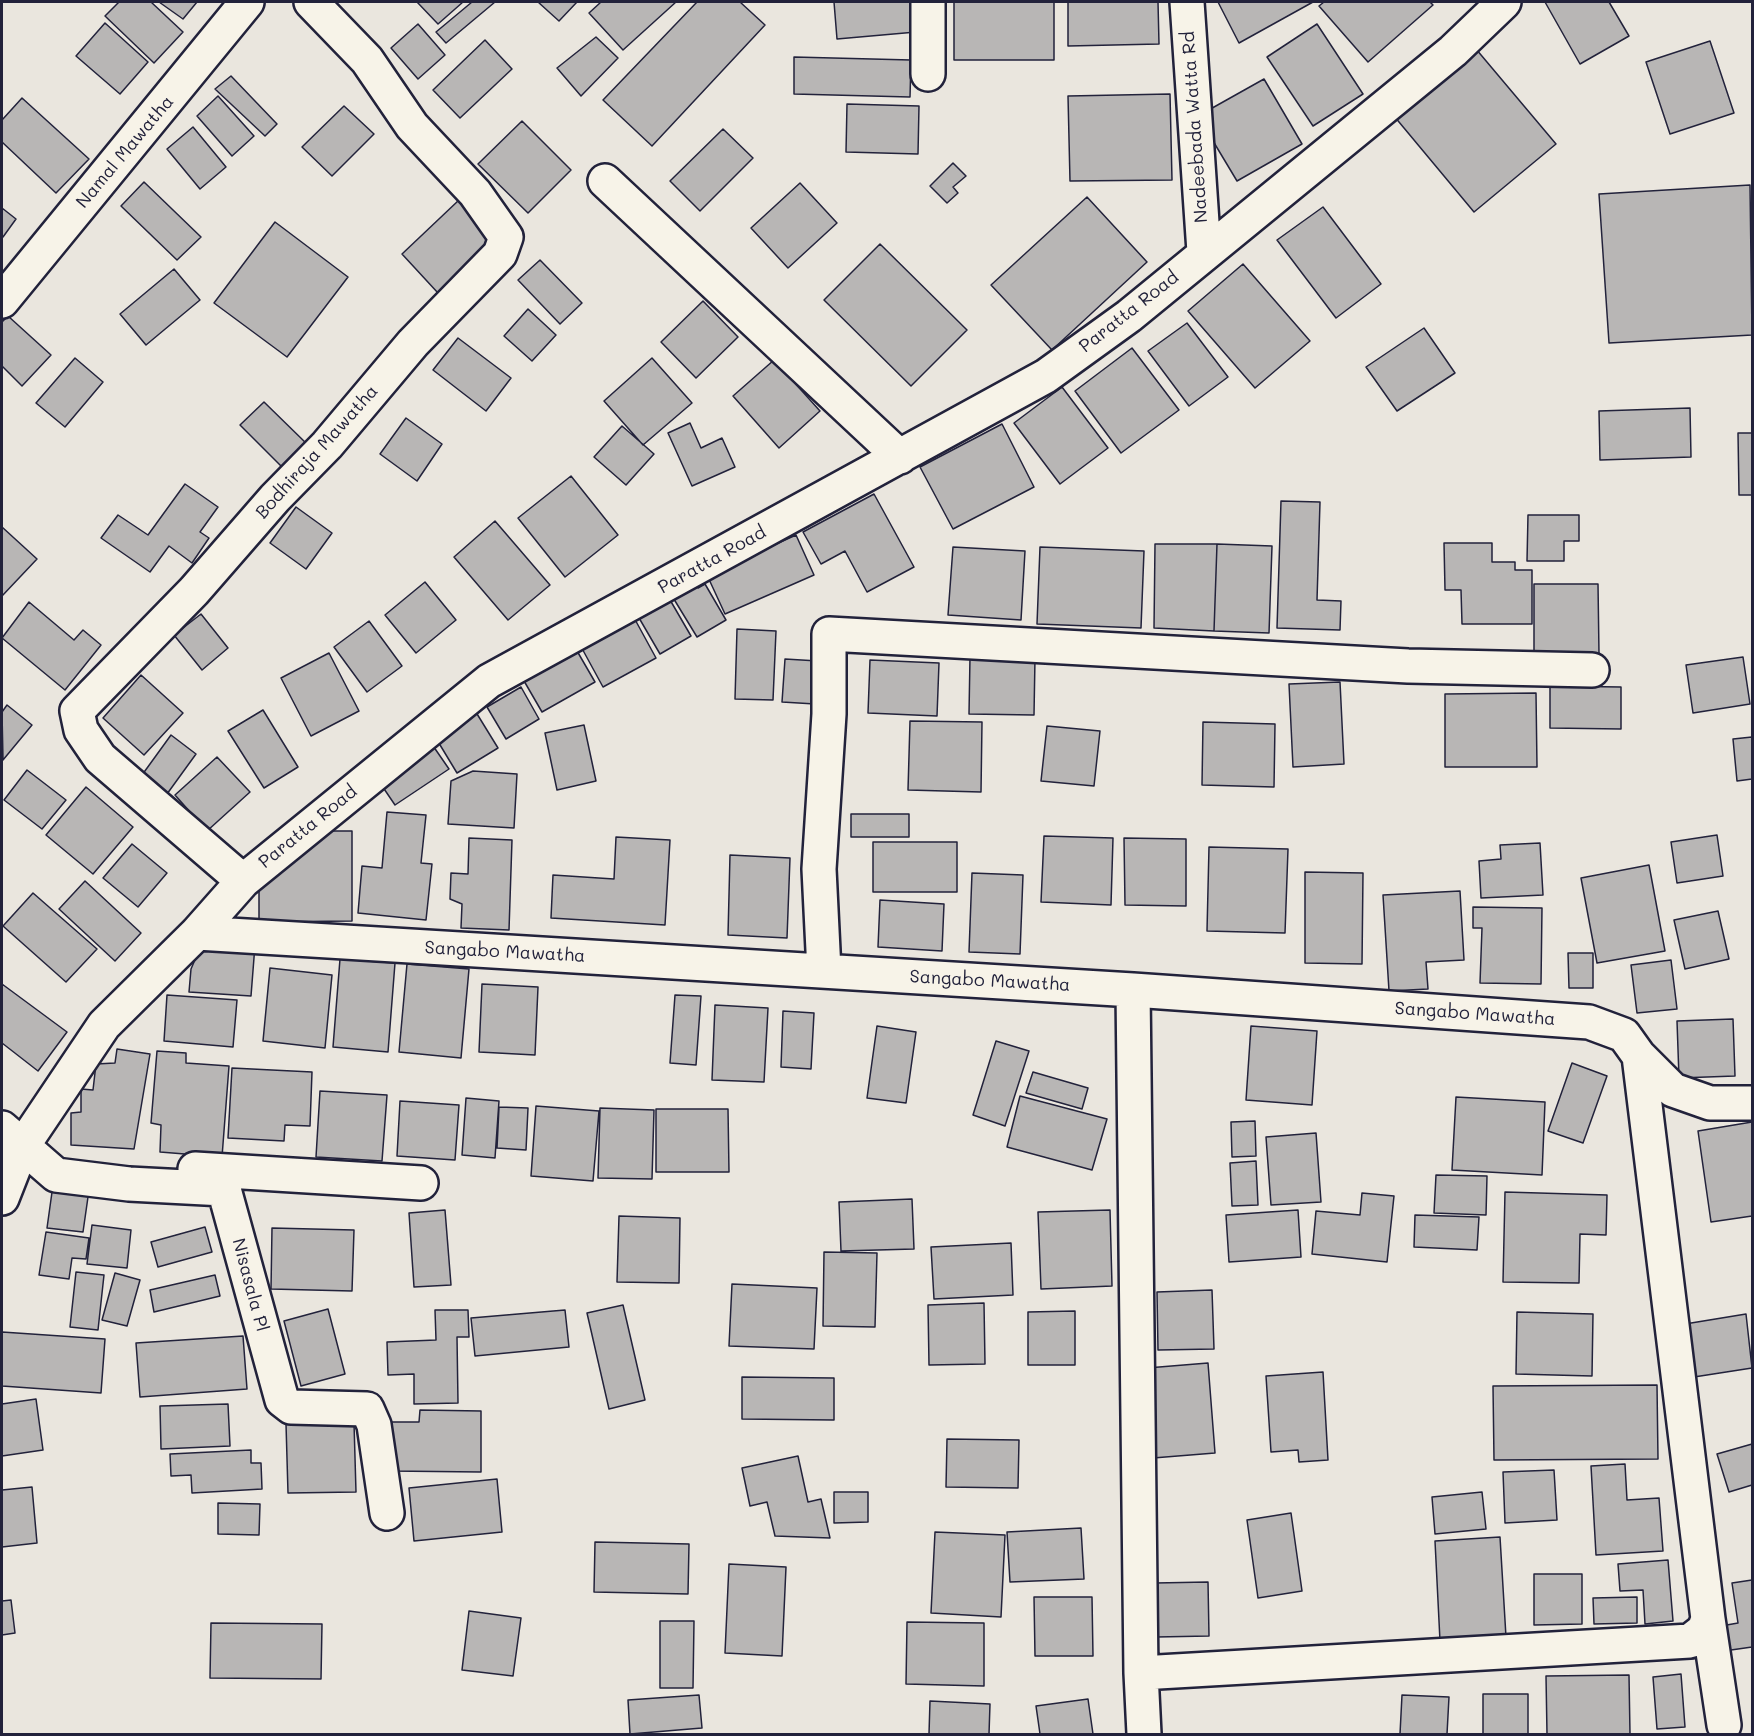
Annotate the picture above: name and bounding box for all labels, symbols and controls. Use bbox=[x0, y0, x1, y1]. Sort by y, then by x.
street label: Nadeebada Watta Rd bbox=[1178, 30, 1212, 224]
street label: Namal Mawatha bbox=[72, 91, 178, 213]
street label: Paratta Road bbox=[1075, 267, 1183, 357]
street label: Bodhiraja Mawatha bbox=[251, 381, 383, 523]
street label: Paratta Road bbox=[654, 521, 770, 599]
street label: Paratta Road bbox=[255, 781, 361, 873]
street label: Sangabo Mawatha bbox=[424, 937, 586, 967]
street label: Sangabo Mawatha bbox=[909, 966, 1071, 996]
street label: Sangabo Mawatha bbox=[1394, 998, 1556, 1030]
street label: Nisasala Pl bbox=[227, 1236, 273, 1334]

